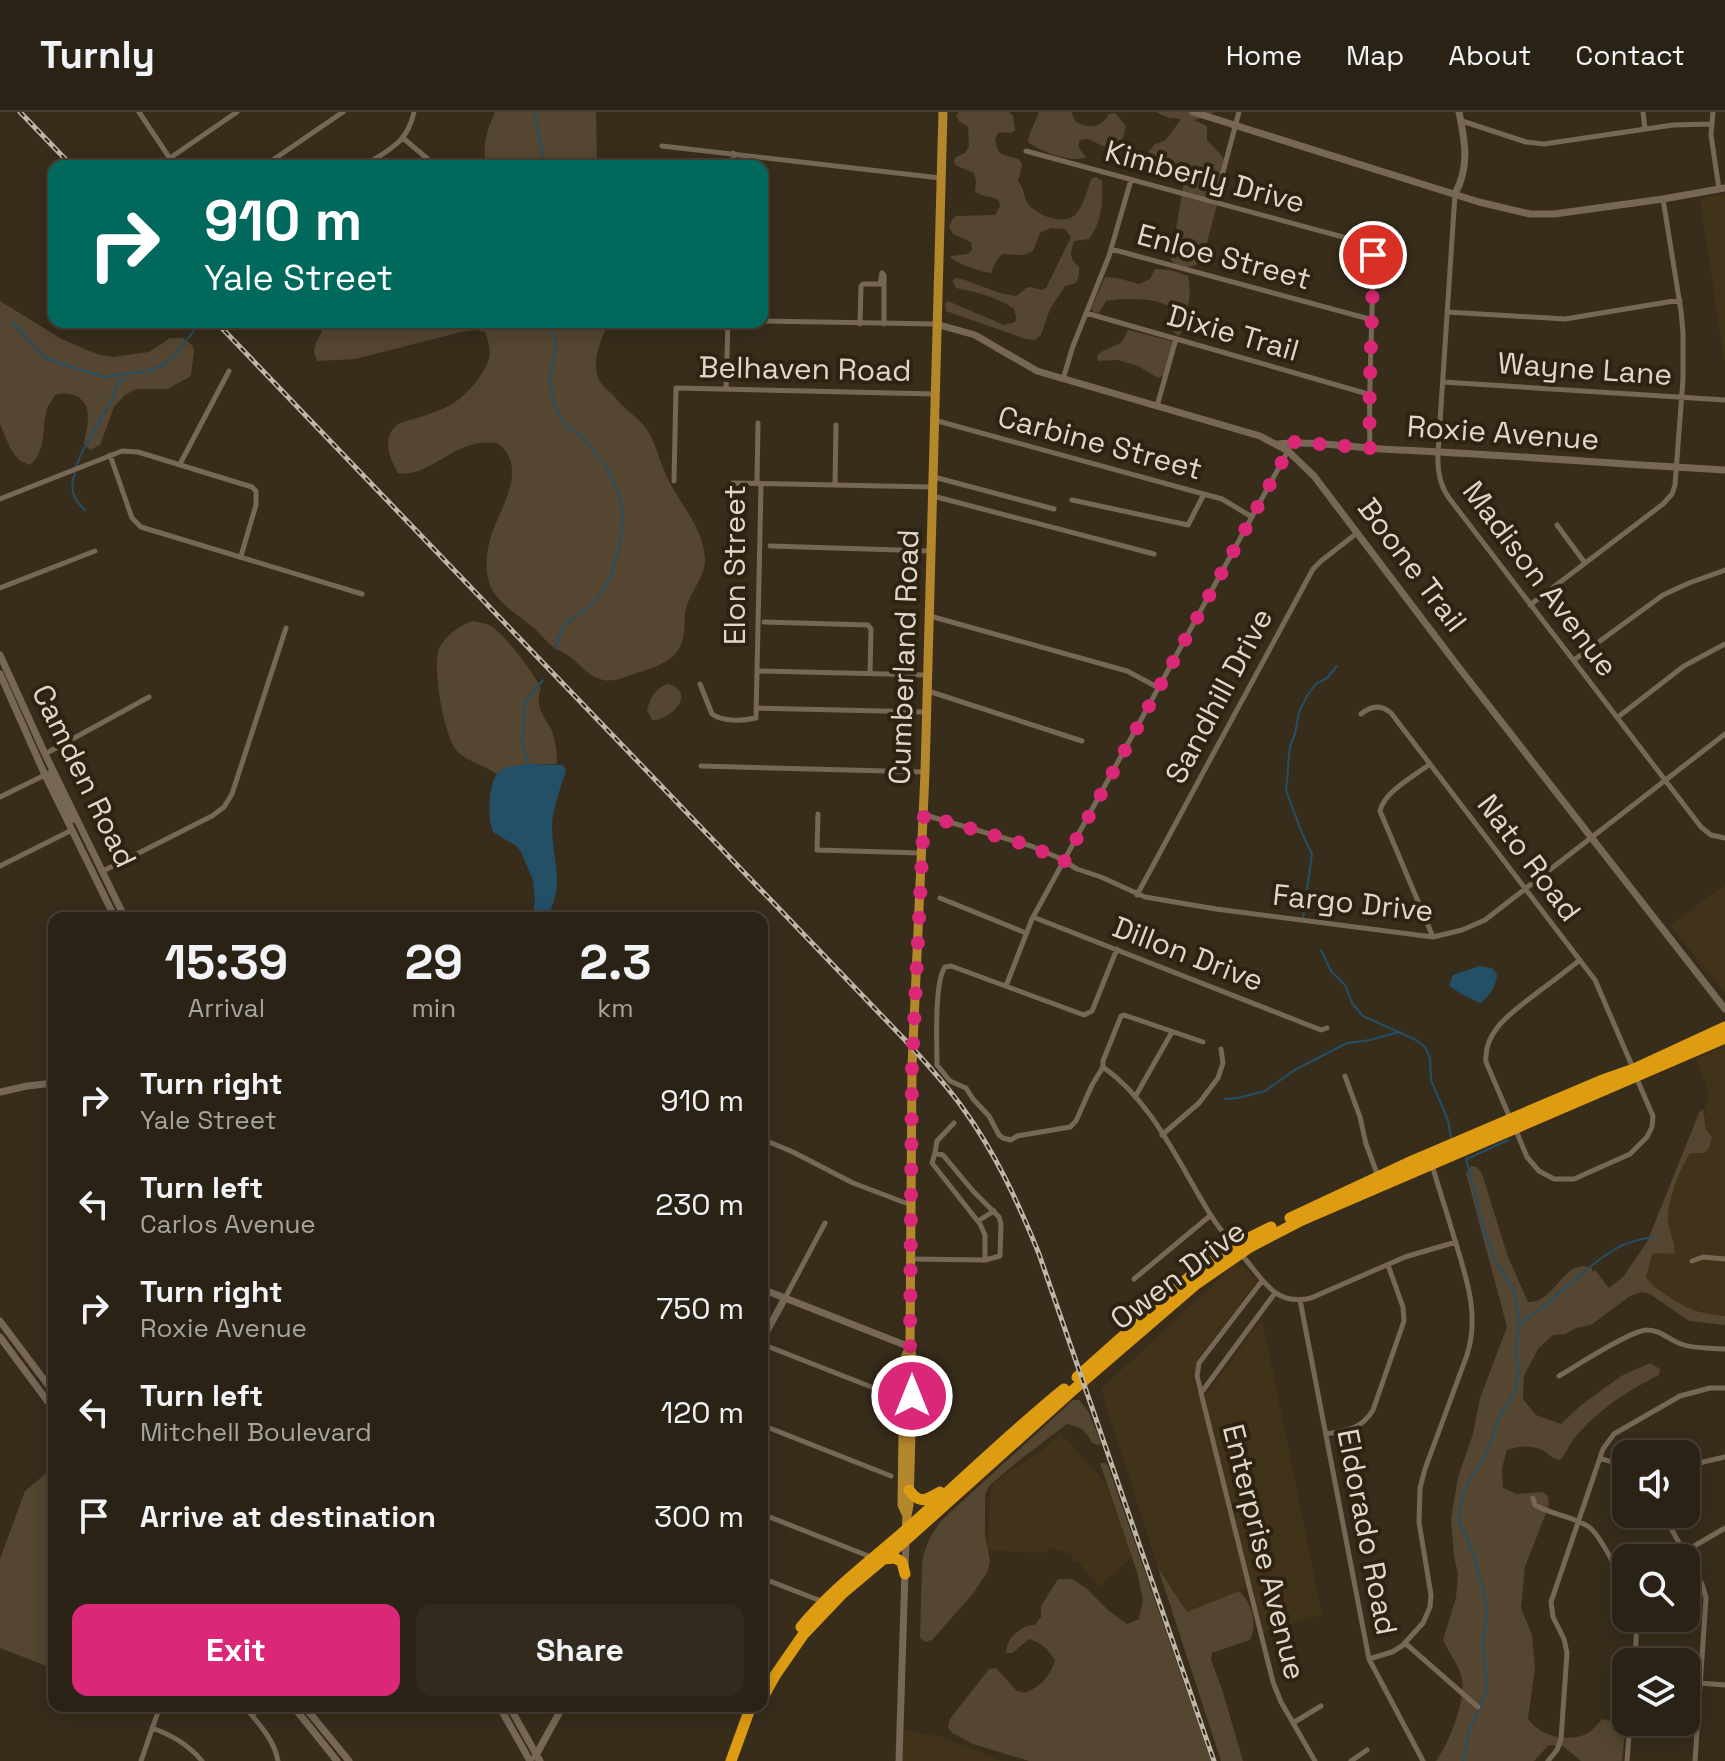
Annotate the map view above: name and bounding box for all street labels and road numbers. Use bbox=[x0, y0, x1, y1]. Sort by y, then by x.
street label: Kimberly Drive bbox=[1101, 131, 1309, 222]
street label: Enloe Street bbox=[1133, 215, 1315, 298]
street label: Dixie Trail bbox=[1163, 295, 1303, 370]
street label: Wayne Lane bbox=[1496, 343, 1674, 394]
street label: Belhaven Road bbox=[698, 347, 912, 390]
street label: Carbine Street bbox=[994, 397, 1207, 489]
street label: Roxie Avenue bbox=[1406, 406, 1600, 459]
street label: Madison Avenue bbox=[1454, 473, 1627, 684]
street label: Elon Street bbox=[715, 485, 754, 645]
street label: Boone Trail bbox=[1349, 490, 1476, 640]
street label: Cumberland Road bbox=[880, 529, 927, 785]
street label: Sandhill Drive bbox=[1156, 601, 1281, 790]
street label: Camden Road bbox=[23, 678, 146, 874]
street label: Nato Road bbox=[1469, 786, 1590, 929]
street label: Fargo Drive bbox=[1271, 875, 1435, 930]
street label: Dillon Drive bbox=[1107, 907, 1269, 1000]
street label: Owen Drive bbox=[1102, 1211, 1253, 1338]
street label: Enterprise Avenue bbox=[1214, 1420, 1315, 1684]
street label: Eldorado Road bbox=[1328, 1426, 1407, 1638]

